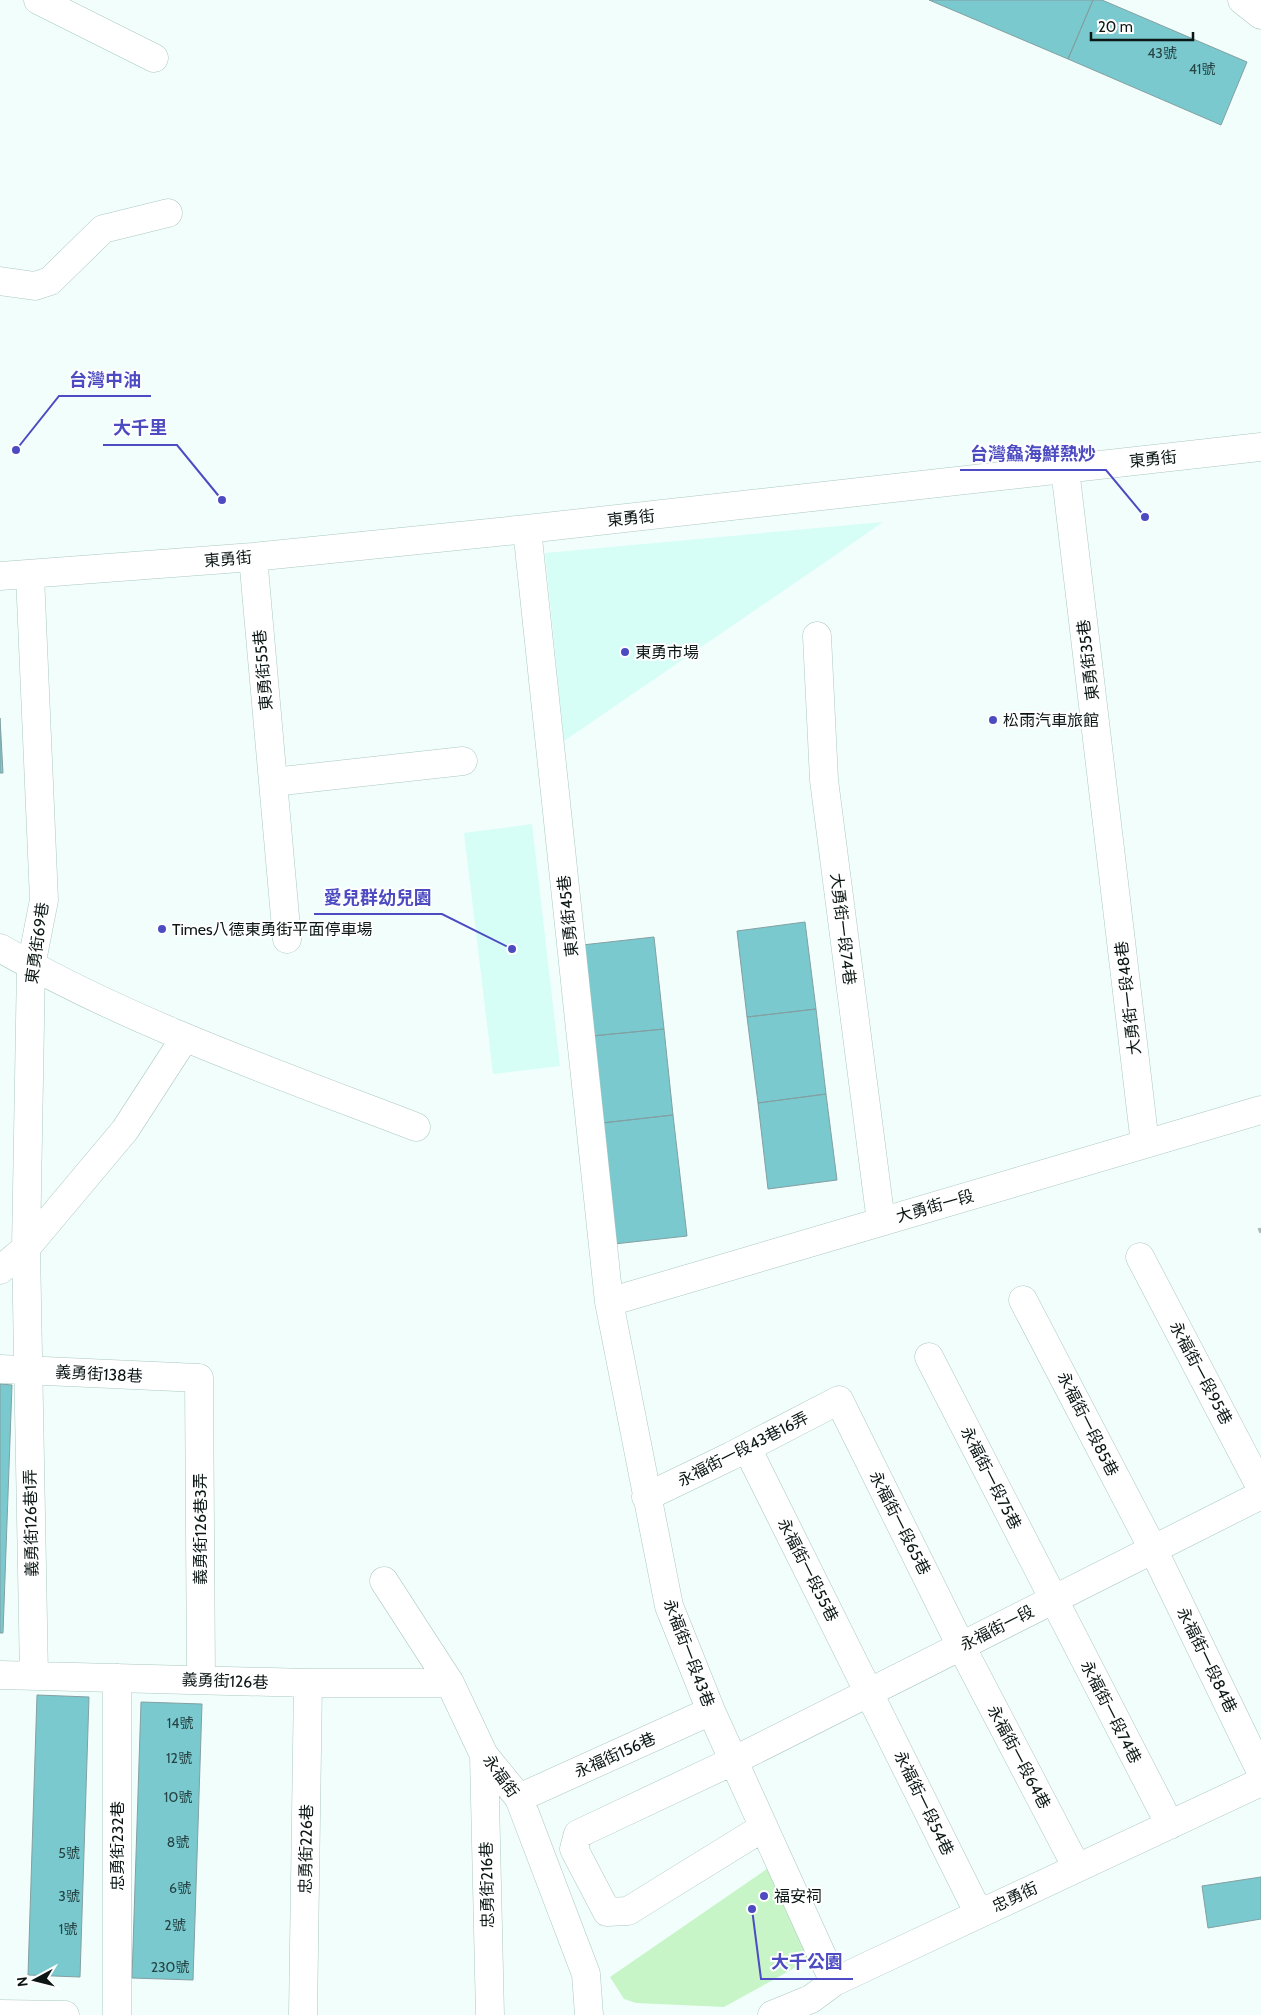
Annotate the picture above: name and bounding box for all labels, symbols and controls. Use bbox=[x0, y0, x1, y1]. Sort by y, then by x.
scale bar bbox=[1091, 10, 1194, 42]
text: 20 m bbox=[1098, 18, 1133, 36]
house number: 43號 bbox=[1147, 44, 1177, 62]
house number: 41號 bbox=[1189, 60, 1215, 78]
callout: 台灣中油 bbox=[59, 363, 151, 396]
text: 台灣中油 bbox=[69, 369, 141, 391]
callout: 大千里 bbox=[103, 412, 177, 445]
text: 大千里 bbox=[113, 417, 167, 439]
callout: 台灣鱻海鮮熱炒 bbox=[960, 437, 1106, 470]
text: 台灣鱻海鮮熱炒 bbox=[970, 443, 1096, 465]
street label: 東勇街 bbox=[1128, 447, 1178, 471]
street label: 東勇街 bbox=[606, 506, 656, 530]
street label: 東勇街 bbox=[203, 547, 253, 571]
street label: 東勇街35巷 bbox=[1074, 618, 1102, 702]
street label: 東勇街55巷 bbox=[250, 629, 276, 711]
place label: 東勇市場 bbox=[635, 643, 699, 662]
marker: 東勇市場 bbox=[619, 646, 631, 658]
place label: 松雨汽車旅館 bbox=[1003, 711, 1099, 730]
marker: 松雨汽車旅館 bbox=[987, 714, 999, 726]
street label: 大勇街一段74巷 bbox=[827, 872, 859, 986]
street label: 東勇街45巷 bbox=[554, 874, 582, 958]
callout: 愛兒群幼兒園 bbox=[314, 881, 442, 914]
text: 愛兒群幼兒園 bbox=[324, 887, 432, 909]
street label: 東勇街69巷 bbox=[22, 901, 52, 985]
place label: Times八德東勇街平面停車場 bbox=[172, 920, 373, 939]
marker: Times八德東勇街平面停車場 bbox=[156, 923, 168, 935]
street label: 大勇街一段48巷 bbox=[1112, 940, 1144, 1056]
street label: 大勇街一段 bbox=[894, 1186, 976, 1226]
street label: 永福街一段95巷 bbox=[1166, 1318, 1236, 1428]
street label: 義勇街138巷 bbox=[55, 1362, 143, 1386]
street label: 永福街一段85巷 bbox=[1054, 1369, 1122, 1479]
street label: 永福街一段43巷16弄 bbox=[674, 1408, 812, 1490]
street label: 永福街一段75巷 bbox=[957, 1423, 1025, 1533]
street label: 永福街一段65巷 bbox=[866, 1468, 934, 1578]
street label: 義勇街126巷1弄 bbox=[21, 1469, 41, 1577]
street label: 義勇街126巷3弄 bbox=[191, 1473, 210, 1585]
street label: 永福街一段55巷 bbox=[774, 1515, 842, 1625]
street label: 永福街一段43巷 bbox=[660, 1596, 718, 1710]
street label: 永福街一段 bbox=[957, 1601, 1037, 1655]
street label: 永福街一段84巷 bbox=[1173, 1604, 1241, 1716]
street label: 永福街一段74巷 bbox=[1077, 1657, 1145, 1767]
street label: 義勇街126巷 bbox=[181, 1670, 269, 1692]
street label: 永福街一段64巷 bbox=[984, 1702, 1054, 1812]
house number: 14號 bbox=[167, 1714, 193, 1732]
street label: 永福街156巷 bbox=[571, 1729, 659, 1781]
street label: 永福街一段54巷 bbox=[890, 1748, 958, 1858]
house number: 12號 bbox=[166, 1749, 192, 1767]
street label: 永福街 bbox=[479, 1751, 523, 1801]
house number: 10號 bbox=[164, 1788, 192, 1806]
street label: 忠勇街232巷 bbox=[108, 1801, 127, 1891]
street label: 忠勇街226巷 bbox=[296, 1804, 316, 1894]
house number: 8號 bbox=[167, 1833, 189, 1851]
street label: 忠勇街216巷 bbox=[477, 1841, 497, 1929]
house number: 5號 bbox=[58, 1844, 80, 1862]
street label: 忠勇街 bbox=[989, 1878, 1041, 1916]
house number: 6號 bbox=[169, 1879, 191, 1897]
house number: 3號 bbox=[58, 1887, 80, 1905]
place label: 福安祠 bbox=[774, 1887, 822, 1906]
marker: 福安祠 bbox=[758, 1890, 770, 1902]
house number: 2號 bbox=[164, 1916, 186, 1934]
house number: 1號 bbox=[59, 1920, 77, 1938]
callout: 大千公園 bbox=[761, 1946, 853, 1979]
text: 大千公園 bbox=[771, 1951, 843, 1973]
north arrow bbox=[10, 1955, 60, 2005]
house number: 230號 bbox=[151, 1958, 189, 1976]
text: N bbox=[13, 1976, 32, 1988]

